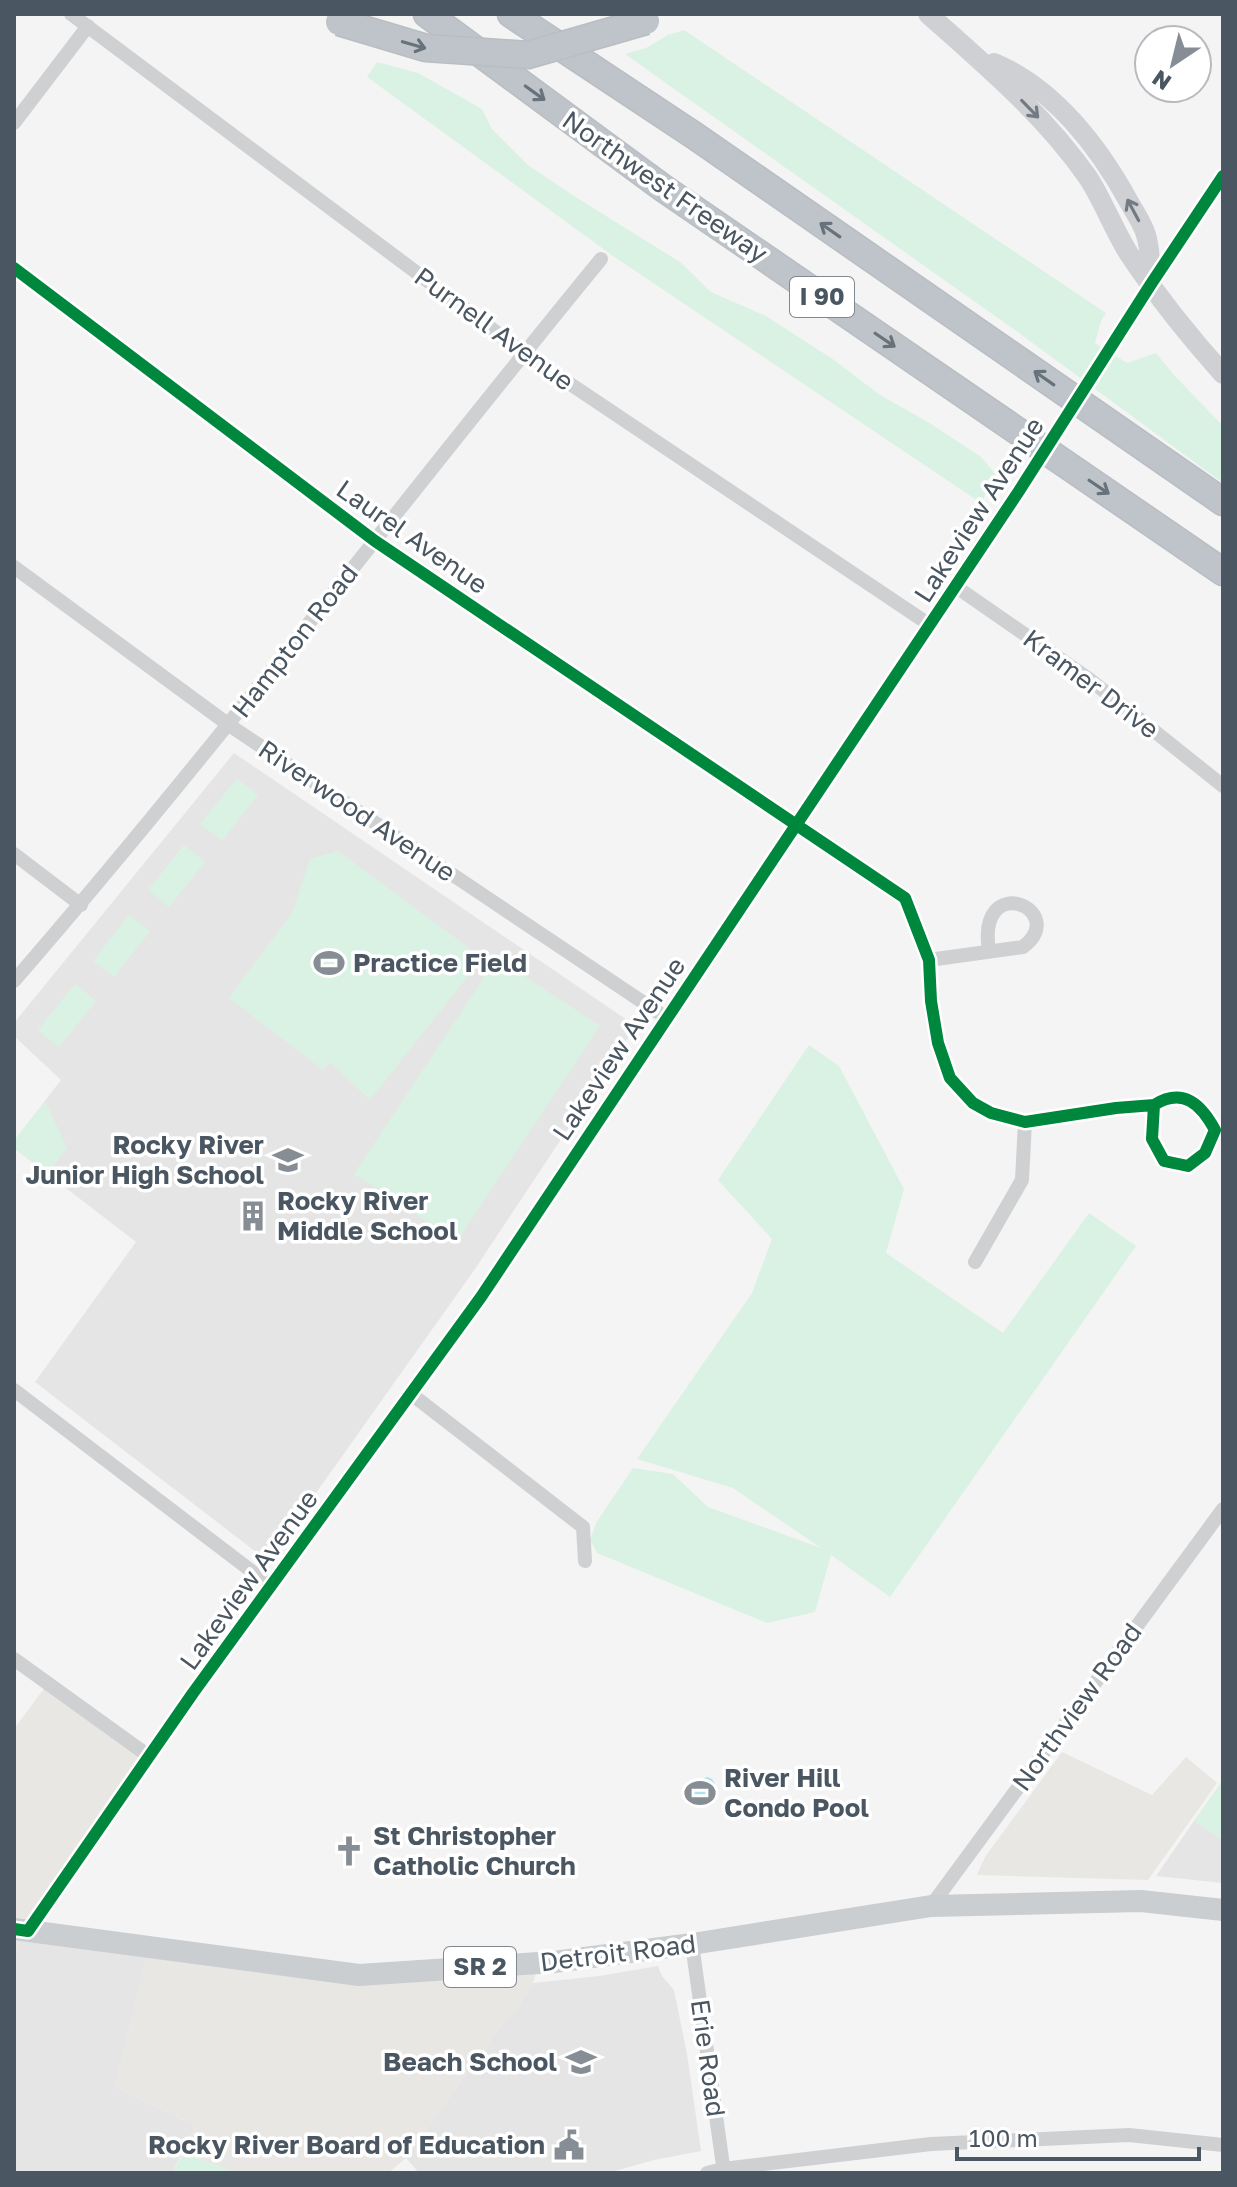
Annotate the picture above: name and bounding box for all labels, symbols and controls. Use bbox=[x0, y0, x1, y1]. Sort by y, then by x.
north arrow bbox=[1133, 24, 1213, 104]
one-way arrow bbox=[401, 38, 427, 53]
text: N bbox=[1147, 65, 1176, 97]
one-way arrow bbox=[524, 85, 545, 102]
one-way arrow bbox=[1021, 99, 1040, 119]
street label: Northwest Freeway bbox=[557, 104, 774, 269]
one-way arrow bbox=[1125, 199, 1141, 222]
one-way arrow bbox=[820, 222, 842, 238]
street label: Purnell Avenue bbox=[409, 261, 580, 397]
road number: I 90 bbox=[790, 277, 854, 317]
one-way arrow bbox=[873, 332, 895, 348]
one-way arrow bbox=[1033, 370, 1055, 386]
street label: Lakeview Avenue bbox=[907, 411, 1050, 608]
street label: Laurel Avenue bbox=[331, 473, 494, 600]
one-way arrow bbox=[1088, 479, 1110, 495]
street label: Hampton Road bbox=[225, 558, 364, 723]
street label: Kramer Drive bbox=[1017, 623, 1165, 745]
street label: Riverwood Avenue bbox=[253, 733, 462, 888]
sports icon: Practice Field bbox=[312, 946, 346, 980]
place label: Practice Field bbox=[353, 947, 527, 978]
street label: Lakeview Avenue bbox=[546, 951, 691, 1146]
place label: Rocky River Junior High School bbox=[26, 1129, 264, 1190]
school or university icon: Rocky River Junior High School bbox=[271, 1143, 305, 1177]
place label: Rocky River Middle School bbox=[277, 1185, 458, 1246]
building icon: Rocky River Middle School bbox=[236, 1199, 270, 1233]
street label: Lakeview Avenue bbox=[173, 1484, 324, 1675]
street label: Northview Road bbox=[1005, 1617, 1148, 1797]
place label: River Hill Condo Pool bbox=[724, 1762, 869, 1823]
sports icon: River Hill Condo Pool bbox=[683, 1776, 717, 1810]
place label: St Christopher Catholic Church bbox=[373, 1820, 576, 1881]
church icon: St Christopher Catholic Church bbox=[332, 1834, 366, 1868]
street label: Detroit Road bbox=[538, 1928, 698, 1977]
road number: SR 2 bbox=[444, 1947, 516, 1987]
street label: Erie Road bbox=[685, 1997, 732, 2119]
school or university icon: Beach School bbox=[564, 2045, 598, 2079]
place label: Beach School bbox=[383, 2046, 557, 2077]
scale bar bbox=[957, 2111, 1199, 2161]
text: 100 m bbox=[969, 2123, 1038, 2152]
public building icon: Rocky River Board of Education bbox=[552, 2128, 586, 2162]
place label: Rocky River Board of Education bbox=[148, 2129, 545, 2160]

